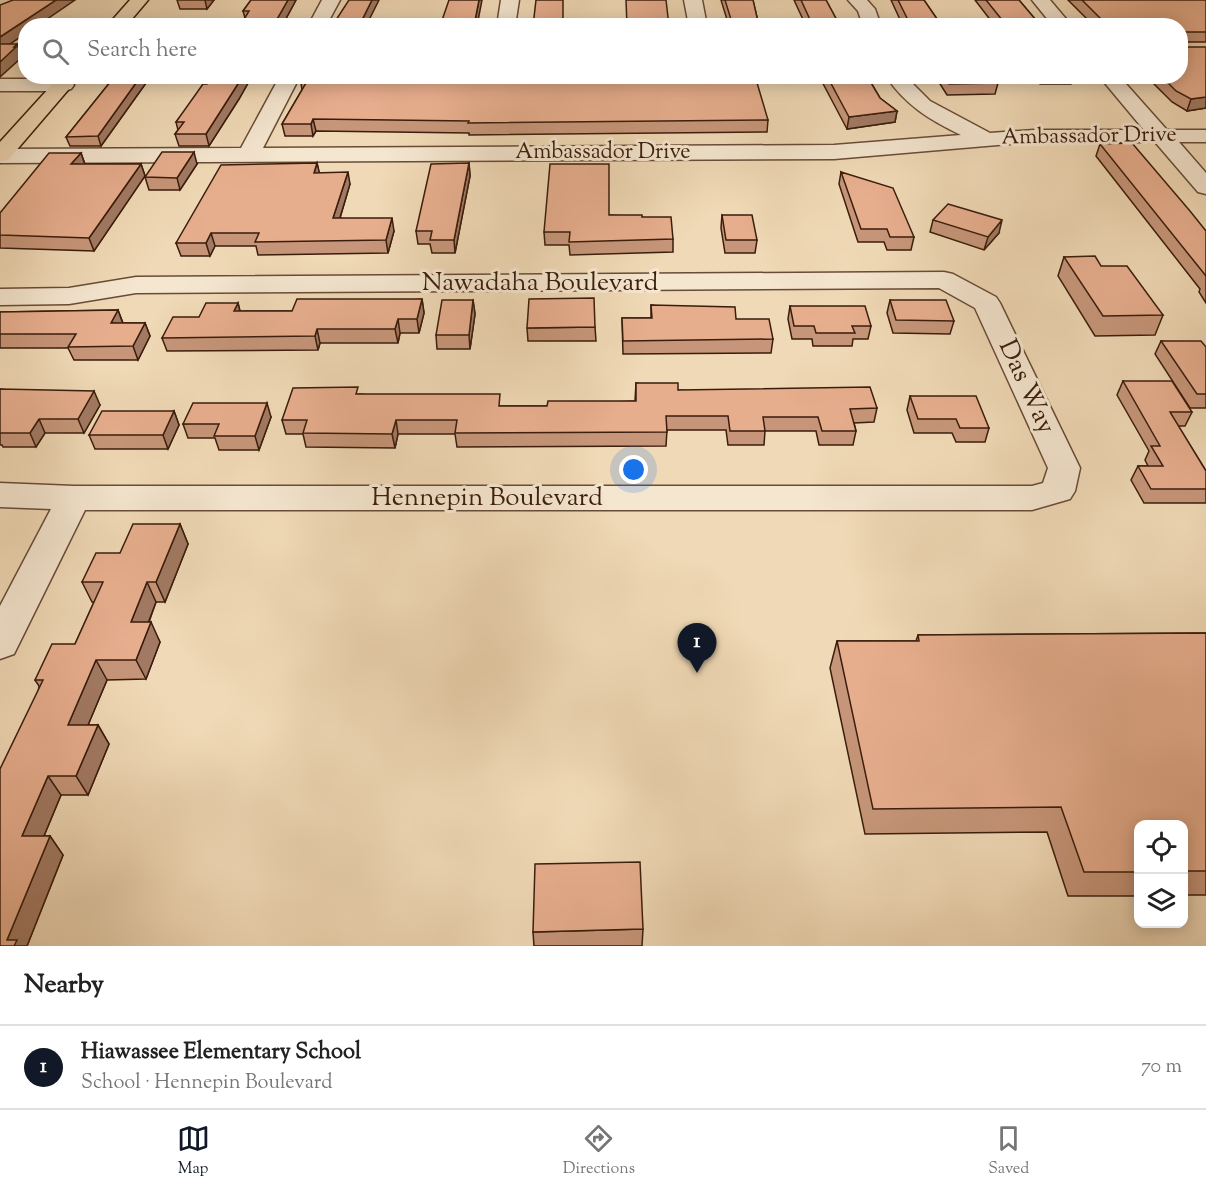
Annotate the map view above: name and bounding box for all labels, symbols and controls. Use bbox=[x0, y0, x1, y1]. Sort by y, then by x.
search box bbox=[18, 18, 1188, 84]
icon: search bbox=[39, 35, 72, 68]
text: Search here bbox=[87, 35, 197, 67]
street label: Ambassador Drive bbox=[1001, 119, 1177, 155]
street label: Ambassador Drive bbox=[515, 137, 691, 169]
street label: Nawadaha Boulevard bbox=[422, 265, 659, 302]
street label: Das Way bbox=[988, 334, 1064, 440]
your location bbox=[619, 455, 648, 484]
street label: Hennepin Boulevard bbox=[371, 480, 603, 517]
pin: 1 bbox=[678, 624, 716, 673]
map controls bbox=[1134, 820, 1188, 928]
button: locate bbox=[1134, 820, 1188, 874]
button: layers bbox=[1134, 874, 1188, 928]
text: Nearby bbox=[24, 967, 104, 1004]
text: Hiawassee Elementary School bbox=[81, 1037, 361, 1069]
text: 1 bbox=[40, 1053, 47, 1082]
text: 70 m bbox=[1141, 1053, 1182, 1082]
text: School · Hennepin Boulevard bbox=[81, 1069, 333, 1098]
tab: Map bbox=[177, 1122, 210, 1181]
tab: Directions bbox=[563, 1122, 635, 1181]
tab: Saved bbox=[988, 1122, 1029, 1181]

